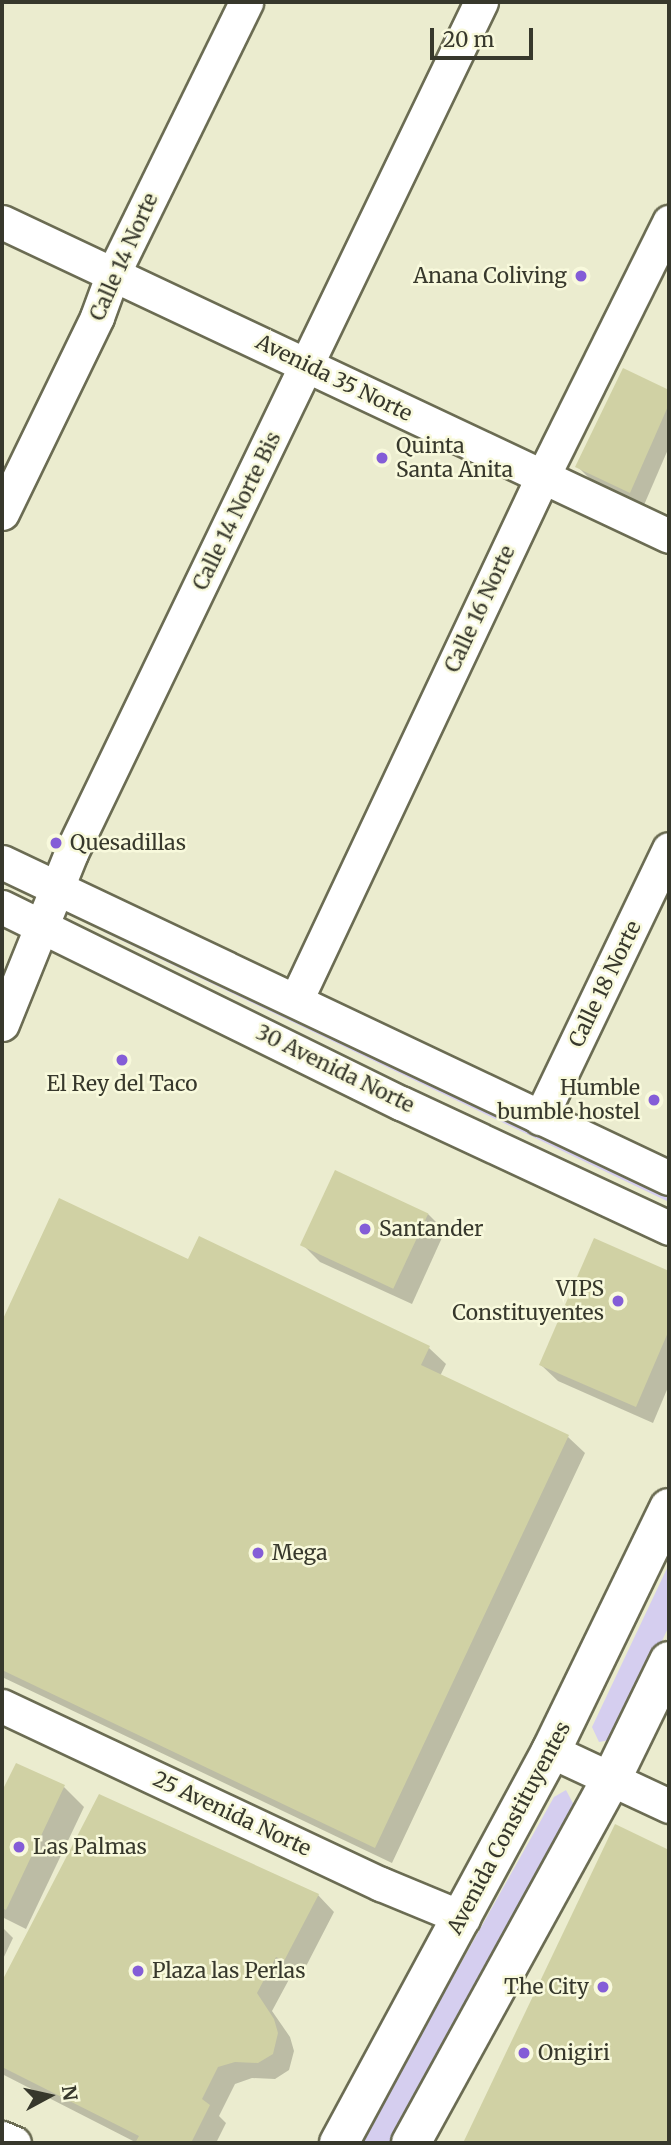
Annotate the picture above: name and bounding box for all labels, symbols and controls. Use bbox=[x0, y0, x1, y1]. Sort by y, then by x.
scale bar bbox=[433, 14, 536, 58]
text: 20 m bbox=[443, 26, 494, 53]
street label: Calle 14 Norte bbox=[85, 189, 163, 325]
place label: Anana Coliving bbox=[413, 263, 567, 289]
marker: Anana Coliving bbox=[573, 268, 589, 284]
street label: Avenida 35 Norte bbox=[252, 329, 416, 427]
street label: Calle 14 Norte Bis bbox=[188, 428, 286, 594]
place label: Quinta Santa Anita bbox=[396, 433, 513, 483]
marker: Quinta Santa Anita bbox=[374, 450, 390, 466]
street label: Calle 16 Norte bbox=[440, 542, 520, 676]
place label: Quesadillas bbox=[70, 830, 186, 856]
marker: Quesadillas bbox=[48, 835, 64, 851]
street label: Calle 18 Norte bbox=[564, 917, 646, 1051]
street label: 30 Avenida Norte bbox=[252, 1020, 418, 1118]
marker: El Rey del Taco bbox=[114, 1052, 130, 1068]
place label: El Rey del Taco bbox=[46, 1071, 198, 1097]
place label: Humble bumble hostel bbox=[497, 1075, 640, 1125]
marker: Humble bumble hostel bbox=[646, 1092, 662, 1108]
place label: Santander bbox=[379, 1216, 483, 1242]
marker: Santander bbox=[357, 1221, 373, 1237]
place label: VIPS Constituyentes bbox=[452, 1276, 604, 1326]
marker: VIPS Constituyentes bbox=[610, 1293, 626, 1309]
place label: Mega bbox=[272, 1540, 328, 1566]
marker: Mega bbox=[250, 1545, 266, 1561]
street label: Avenida Constituyentes bbox=[442, 1717, 576, 1939]
street label: 25 Avenida Norte bbox=[149, 1766, 315, 1862]
place label: Las Palmas bbox=[33, 1834, 147, 1860]
marker: Las Palmas bbox=[11, 1839, 27, 1855]
place label: Plaza las Perlas bbox=[152, 1958, 305, 1984]
marker: Plaza las Perlas bbox=[130, 1963, 146, 1979]
place label: The City bbox=[504, 1974, 589, 2000]
marker: The City bbox=[595, 1979, 611, 1995]
place label: Onigiri bbox=[538, 2040, 610, 2066]
marker: Onigiri bbox=[516, 2045, 532, 2061]
north arrow bbox=[14, 2061, 84, 2131]
text: N bbox=[57, 2084, 83, 2102]

